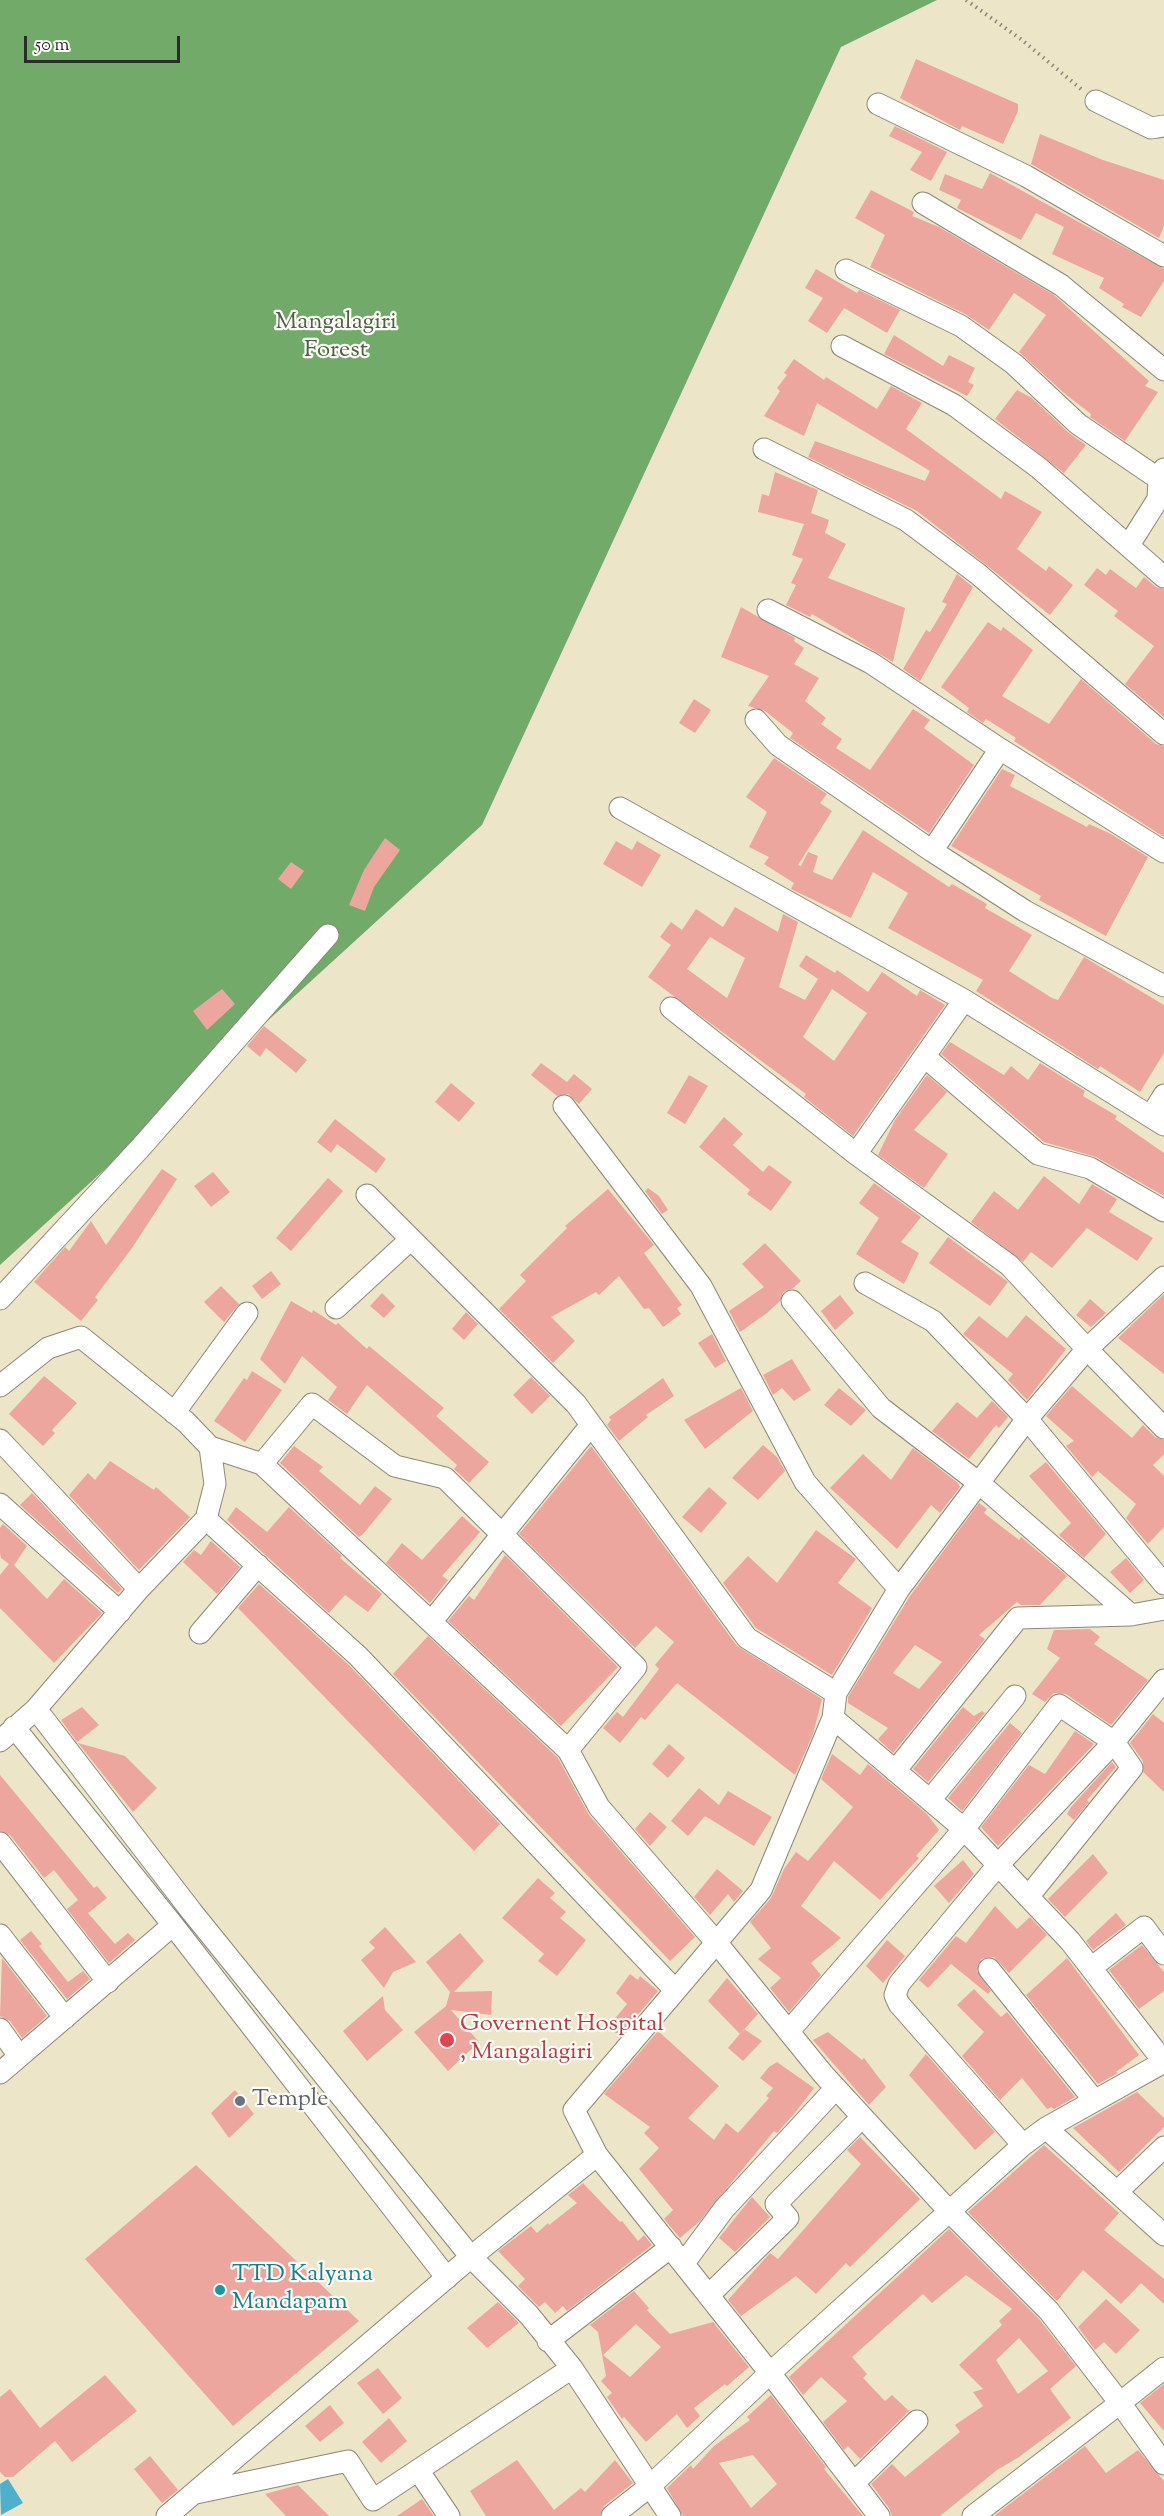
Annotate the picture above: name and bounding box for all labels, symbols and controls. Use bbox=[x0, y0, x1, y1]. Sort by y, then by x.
scale bar bbox=[27, 24, 183, 62]
text: 50 m bbox=[35, 33, 69, 59]
park label: Mangalagiri Forest bbox=[275, 310, 397, 366]
place label: Governent Hospital , Mangalagiri bbox=[460, 2012, 664, 2068]
marker: Governent Hospital , Mangalagiri bbox=[438, 2031, 456, 2049]
place label: Temple bbox=[252, 2087, 328, 2115]
marker: Temple bbox=[233, 2094, 247, 2108]
place label: TTD Kalyana Mandapam bbox=[232, 2262, 373, 2318]
marker: TTD Kalyana Mandapam bbox=[213, 2283, 227, 2297]

